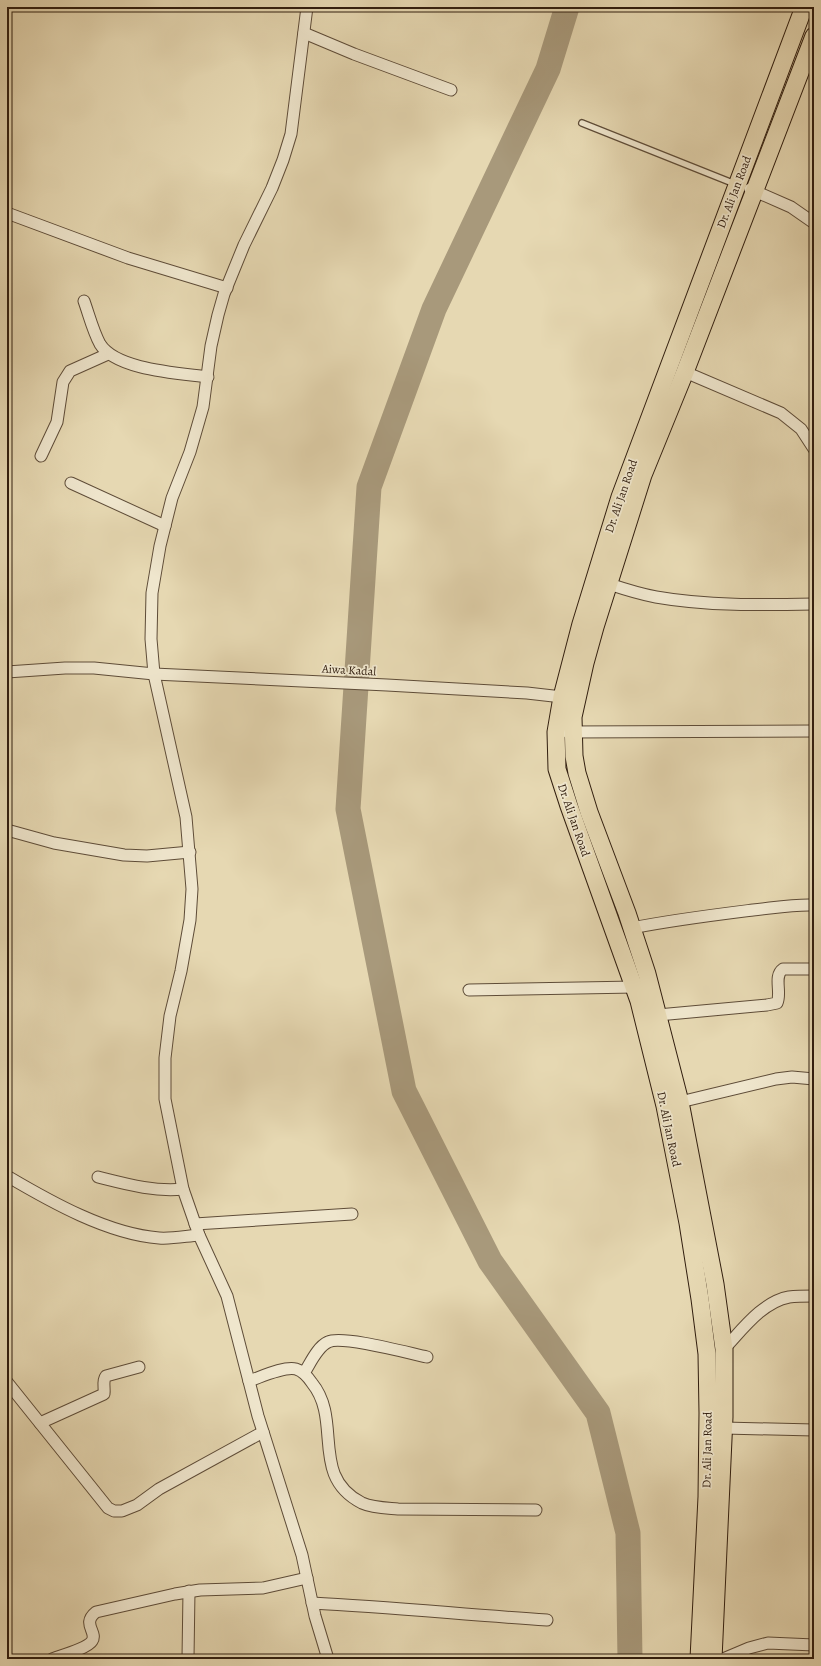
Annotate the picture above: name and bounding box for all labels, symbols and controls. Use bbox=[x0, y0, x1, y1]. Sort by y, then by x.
street label: Dr. Ali Jan Road bbox=[713, 153, 755, 231]
street label: Dr. Ali Jan Road bbox=[601, 457, 641, 535]
street label: Aiwa Kadal bbox=[320, 661, 377, 679]
street label: Dr. Ali Jan Road bbox=[554, 781, 594, 859]
street label: Dr. Ali Jan Road bbox=[653, 1090, 685, 1169]
street label: Dr. Ali Jan Road bbox=[698, 1411, 716, 1488]

